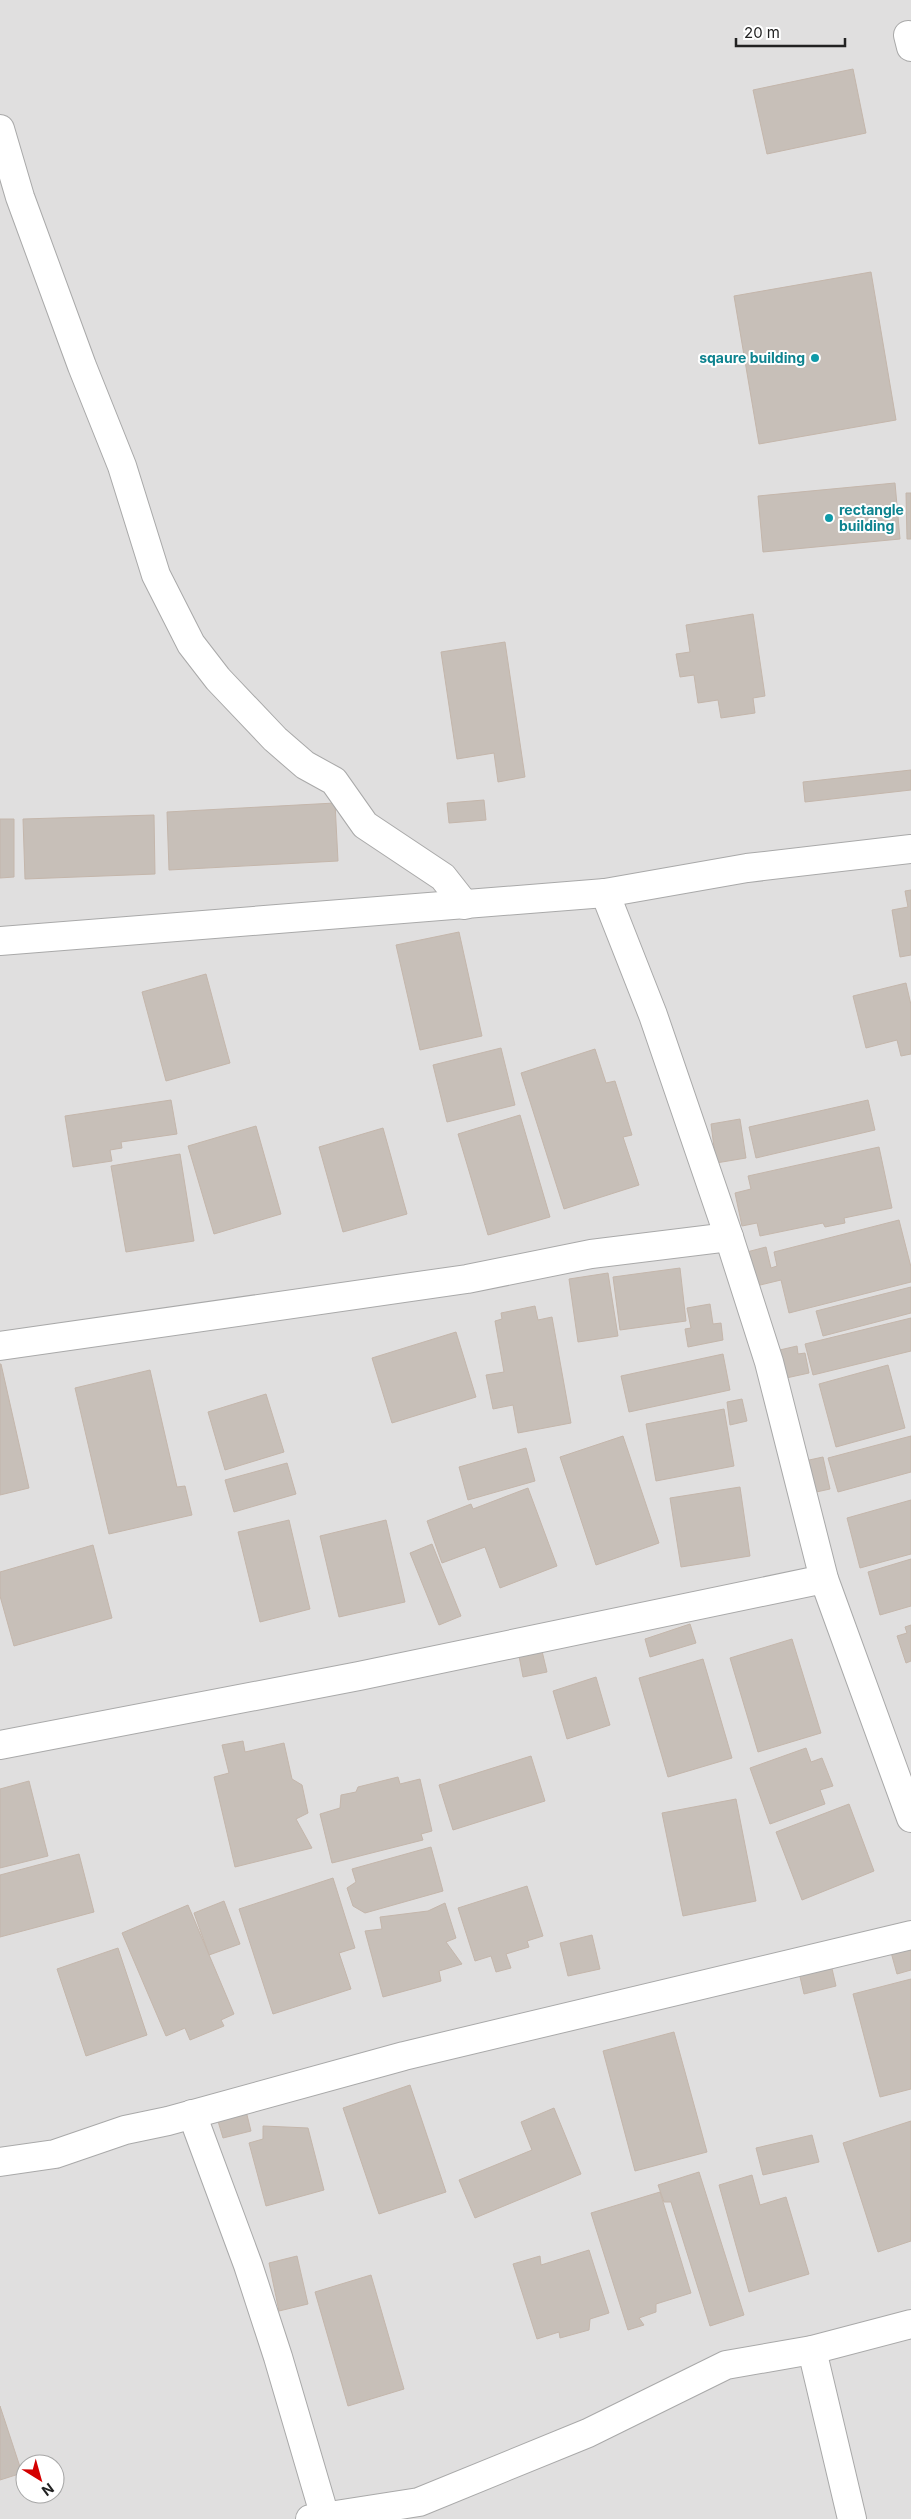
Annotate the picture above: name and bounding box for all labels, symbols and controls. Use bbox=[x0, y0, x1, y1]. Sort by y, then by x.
scale bar bbox=[736, 15, 845, 47]
text: 20 m bbox=[744, 23, 780, 42]
place label: sqaure building bbox=[699, 349, 805, 366]
marker: sqaure building bbox=[809, 352, 821, 364]
place label: rectangle building bbox=[839, 501, 904, 534]
marker: rectangle building bbox=[823, 512, 835, 524]
north arrow bbox=[15, 2454, 65, 2504]
text: N bbox=[39, 2480, 58, 2500]

